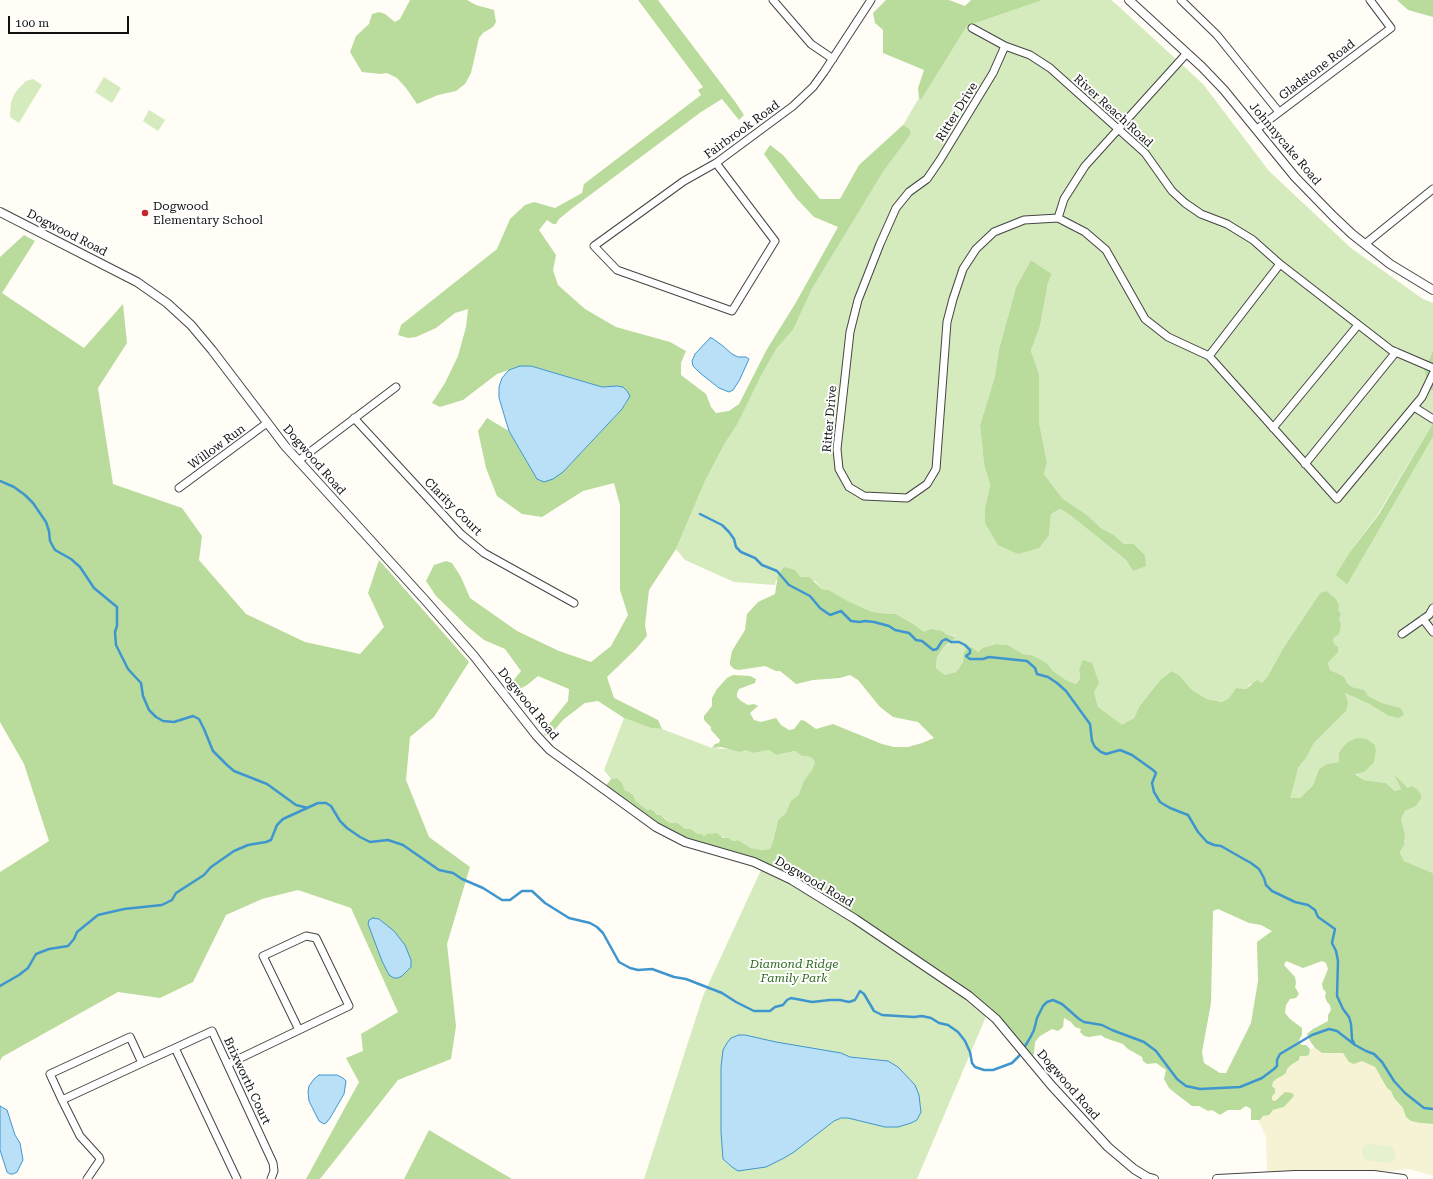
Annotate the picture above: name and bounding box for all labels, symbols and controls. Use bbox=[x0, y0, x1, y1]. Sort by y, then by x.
scale bar bbox=[10, 8, 131, 34]
text: 100 m bbox=[15, 16, 49, 30]
street label: Gladstone Road bbox=[1276, 37, 1358, 103]
street label: River Reach Road bbox=[1070, 72, 1156, 150]
street label: Ritter Drive bbox=[933, 80, 981, 144]
street label: Fairbrook Road bbox=[702, 98, 782, 162]
street label: Johnnycake Road bbox=[1246, 100, 1324, 188]
place label: Dogwood Elementary School bbox=[153, 199, 263, 227]
street label: Dogwood Road bbox=[24, 207, 110, 259]
marker: Dogwood Elementary School bbox=[140, 208, 150, 218]
street label: Ritter Drive bbox=[820, 385, 840, 453]
street label: Willow Run bbox=[186, 422, 248, 472]
street label: Dogwood Road bbox=[280, 422, 348, 498]
street label: Clarity Court bbox=[421, 475, 485, 539]
street label: Dogwood Road bbox=[495, 665, 561, 743]
street label: Dogwood Road bbox=[772, 854, 856, 910]
park label: Diamond Ridge Family Park bbox=[750, 957, 838, 985]
street label: Brixworth Court bbox=[220, 1035, 274, 1127]
street label: Dogwood Road bbox=[1034, 1047, 1102, 1123]

